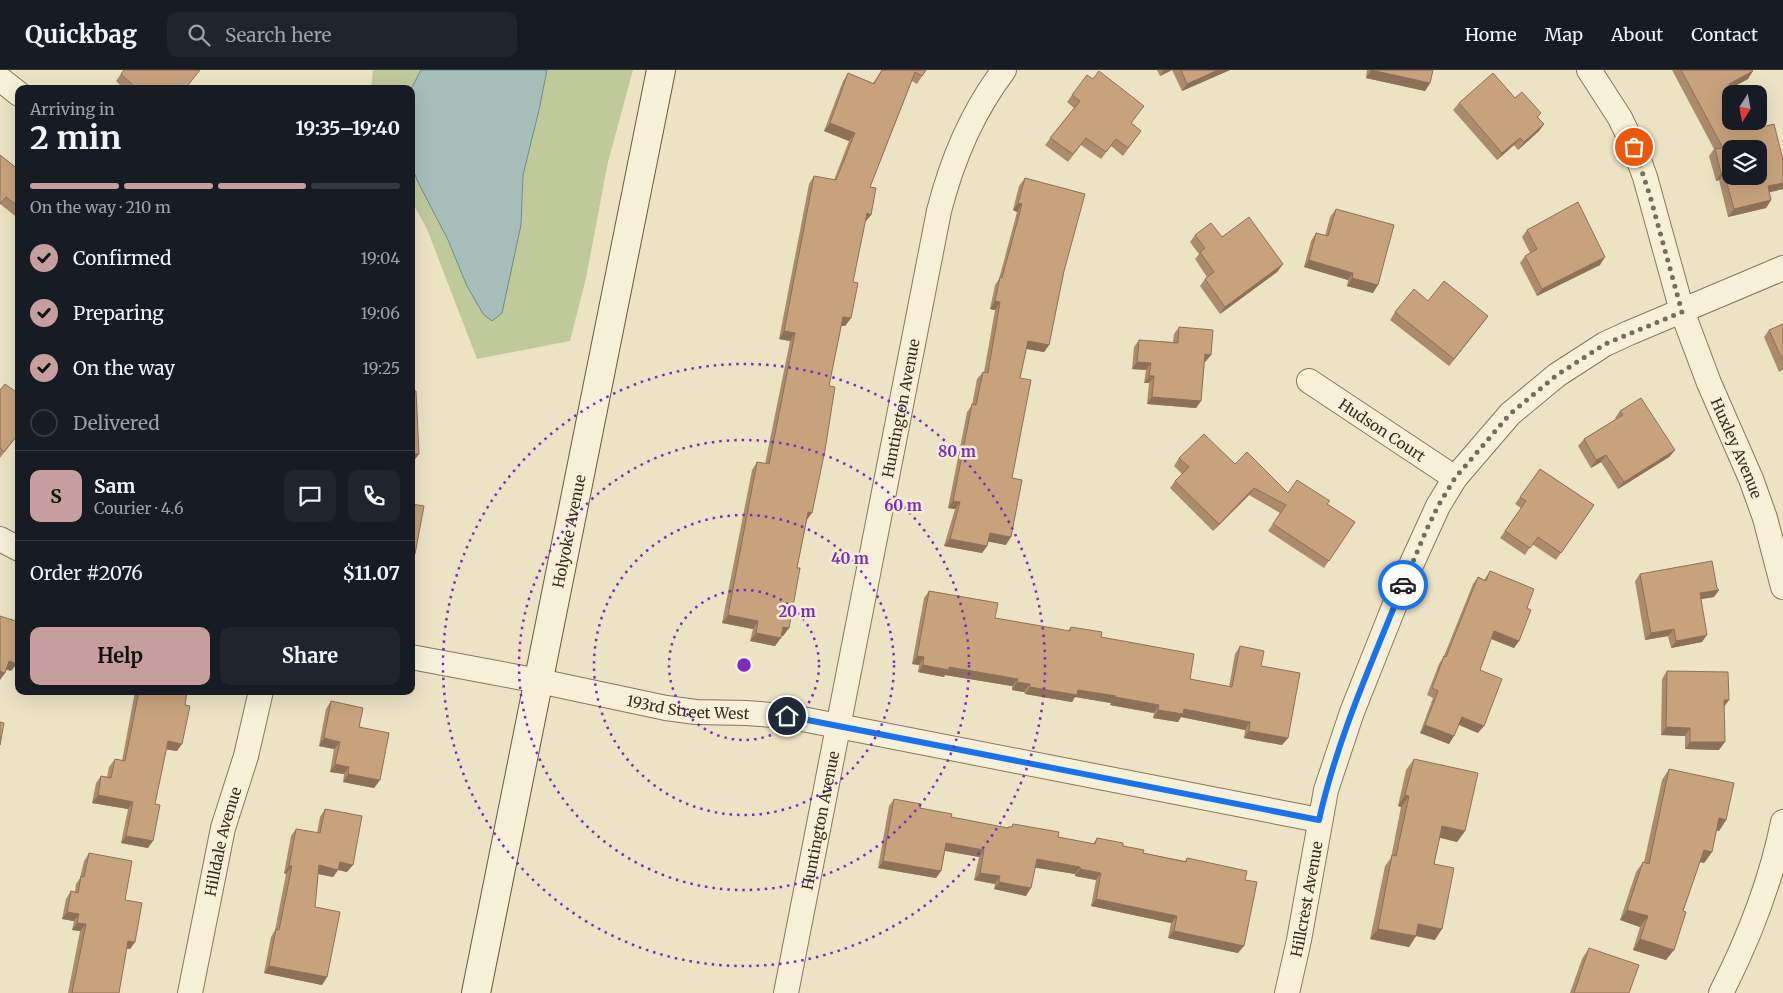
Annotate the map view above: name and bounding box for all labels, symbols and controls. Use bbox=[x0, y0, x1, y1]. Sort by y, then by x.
search box bbox=[167, 12, 517, 57]
text: Quickbag bbox=[25, 19, 137, 50]
icon: search bbox=[185, 21, 213, 49]
text: Search here bbox=[225, 23, 331, 47]
text: Home bbox=[1465, 23, 1517, 46]
text: Map bbox=[1545, 23, 1583, 46]
text: About bbox=[1611, 23, 1663, 46]
text: Contact bbox=[1691, 23, 1758, 46]
north arrow bbox=[1722, 85, 1768, 130]
map controls bbox=[1722, 85, 1767, 185]
text: Arriving in bbox=[30, 99, 115, 119]
text: 19:35–19:40 bbox=[295, 116, 400, 140]
text: 2 min bbox=[30, 118, 121, 158]
pin bbox=[1613, 126, 1655, 168]
icon: bag bbox=[1620, 133, 1648, 161]
button: layers bbox=[1722, 140, 1767, 185]
text: On the way · 210 m bbox=[30, 197, 171, 217]
icon: check bbox=[30, 244, 58, 272]
text: Confirmed bbox=[73, 246, 171, 270]
text: 19:04 bbox=[360, 248, 400, 268]
icon: check bbox=[30, 299, 58, 327]
text: Preparing bbox=[73, 301, 164, 325]
text: 19:06 bbox=[361, 303, 400, 323]
street label: Huntington Avenue bbox=[878, 337, 923, 479]
icon: check bbox=[30, 354, 58, 382]
text: On the way bbox=[73, 356, 175, 380]
text: 19:25 bbox=[362, 358, 400, 378]
street label: Hudson Court bbox=[1335, 394, 1429, 465]
street label: Huxley Avenue bbox=[1707, 395, 1767, 501]
text: Delivered bbox=[73, 411, 160, 435]
text: 80 m bbox=[938, 442, 976, 461]
button: chat bbox=[284, 470, 336, 522]
button: phone bbox=[348, 470, 400, 522]
street label: Holyoke Avenue bbox=[548, 473, 589, 590]
text: Sam bbox=[94, 474, 135, 498]
text: S bbox=[50, 484, 62, 508]
text: 60 m bbox=[884, 496, 922, 515]
text: Courier · 4.6 bbox=[94, 498, 184, 518]
text: 40 m bbox=[831, 549, 869, 568]
courier bbox=[1378, 560, 1428, 610]
text: Order #2076 bbox=[30, 561, 143, 585]
text: $11.07 bbox=[343, 561, 400, 585]
icon: car bbox=[1389, 571, 1417, 599]
text: 20 m bbox=[778, 602, 816, 621]
button: Help bbox=[30, 627, 210, 685]
button: Share bbox=[220, 627, 400, 685]
centre of rings bbox=[735, 656, 753, 674]
street label: 193rd Street West bbox=[625, 690, 750, 723]
pin bbox=[766, 695, 808, 737]
icon: home bbox=[773, 702, 801, 730]
street label: Huntington Avenue bbox=[797, 749, 843, 891]
street label: Hilldale Avenue bbox=[200, 784, 245, 898]
street label: Hillcrest Avenue bbox=[1286, 839, 1326, 959]

